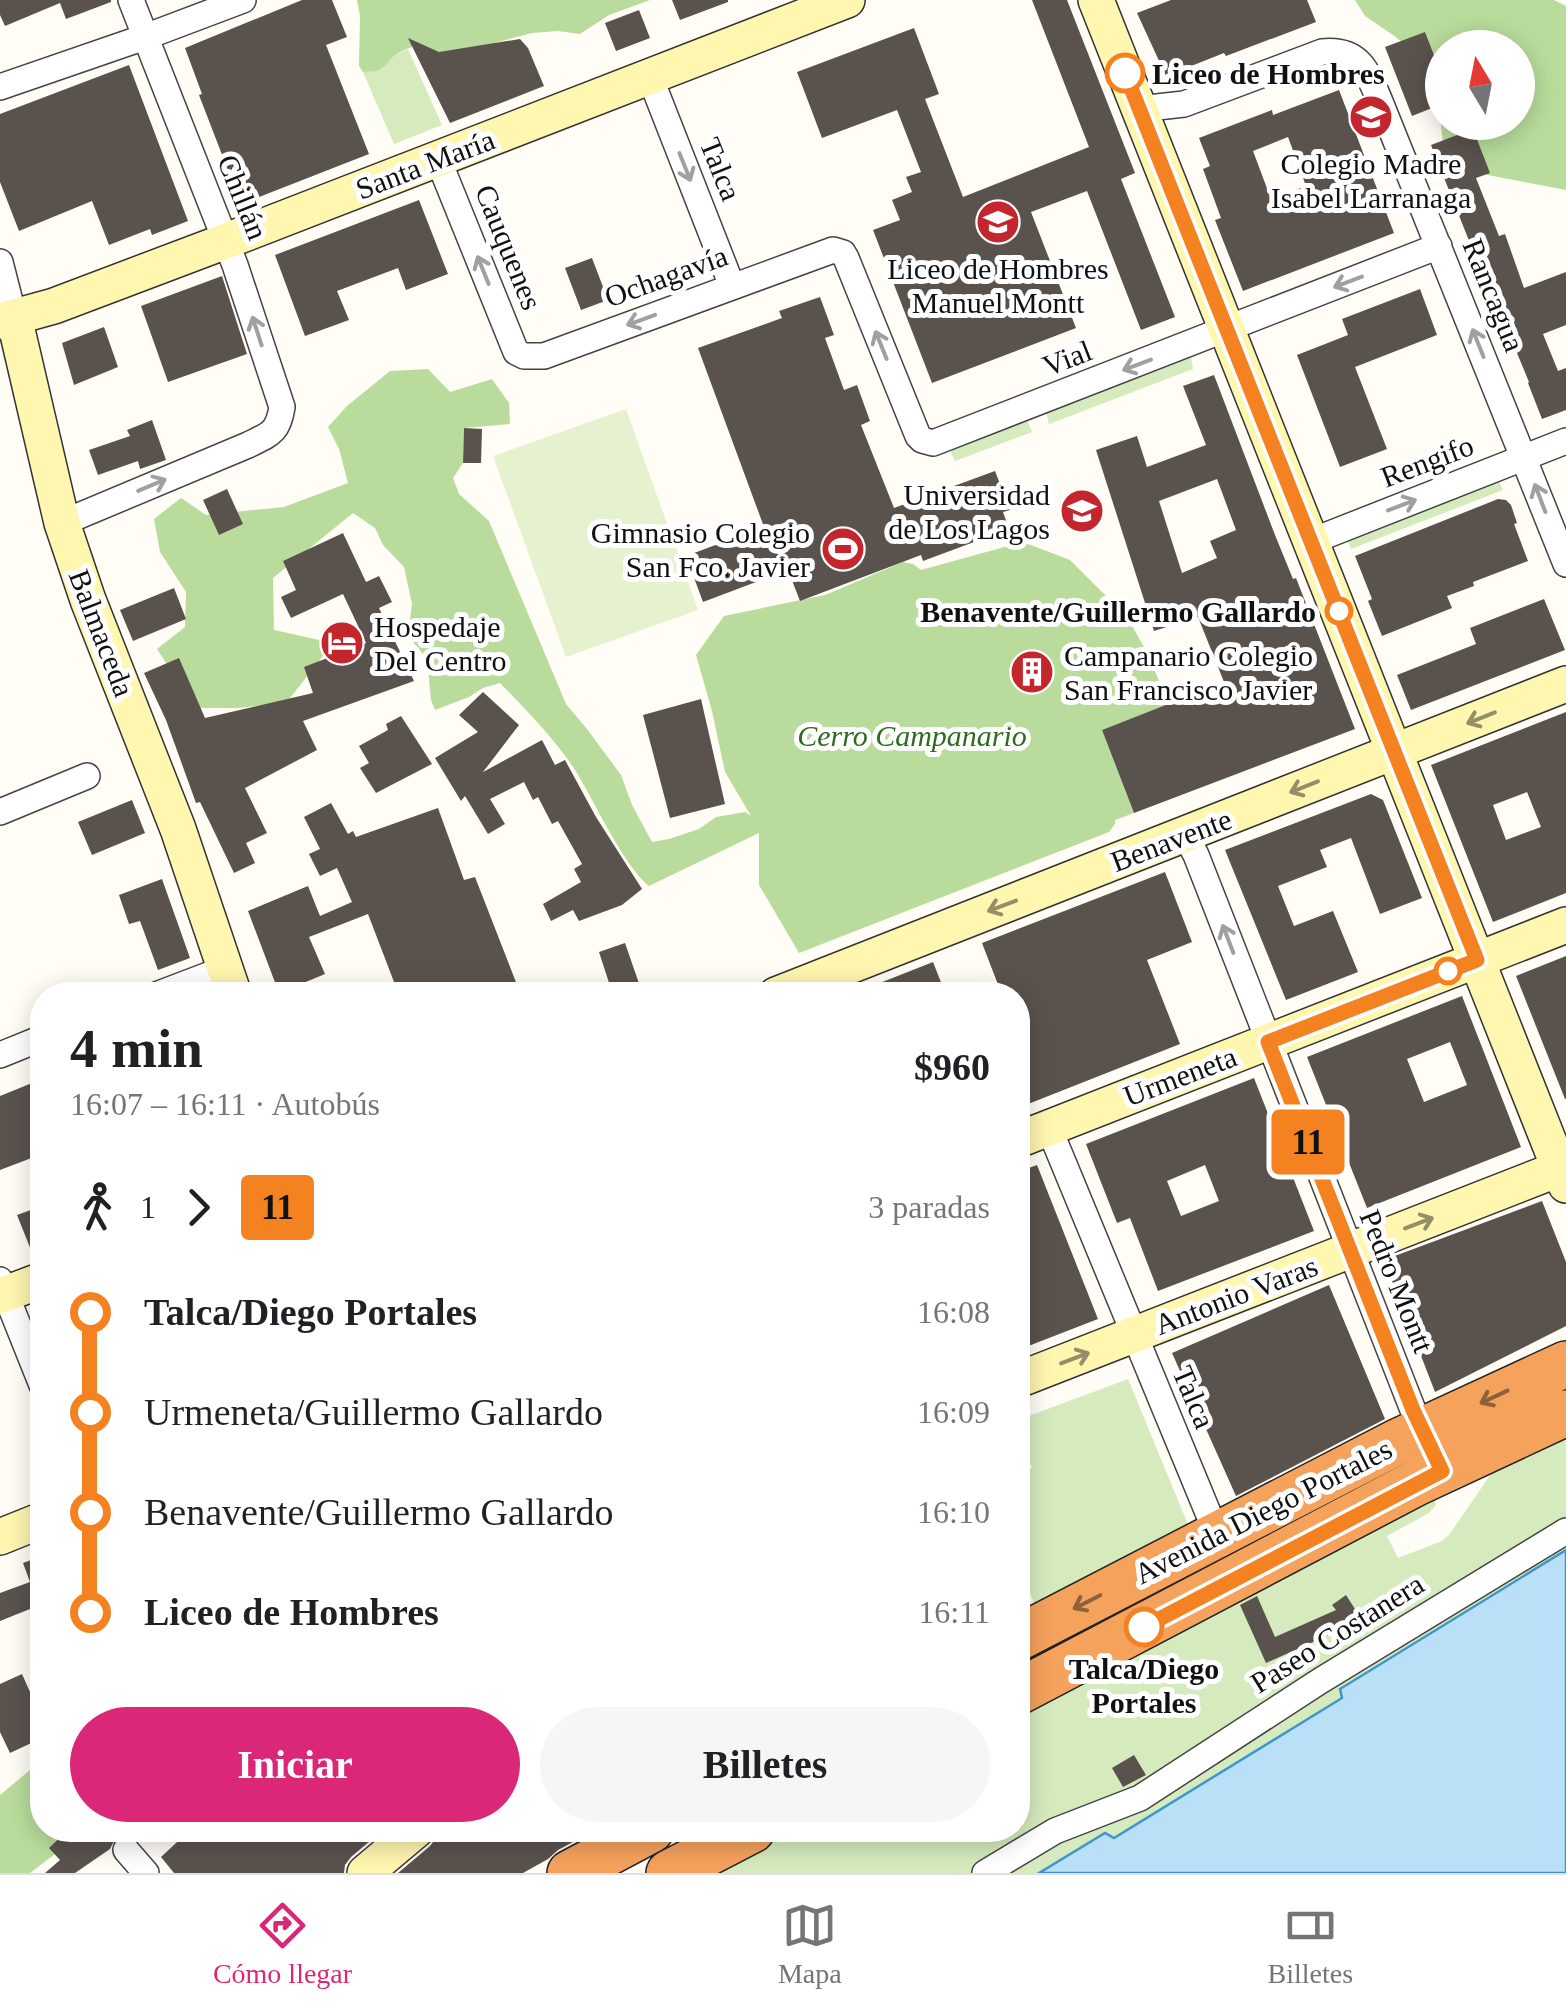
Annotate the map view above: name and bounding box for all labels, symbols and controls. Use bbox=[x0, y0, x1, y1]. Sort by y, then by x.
north arrow bbox=[1425, 30, 1535, 140]
map controls bbox=[1425, 30, 1535, 140]
marker: Liceo de Hombres bbox=[1106, 54, 1144, 92]
place label: Liceo de Hombres bbox=[1152, 57, 1385, 90]
school or university icon: Colegio Madre Isabel Larranaga bbox=[1348, 94, 1394, 140]
street label: Santa María bbox=[351, 122, 499, 206]
street label: Talca bbox=[694, 133, 748, 205]
place label: Colegio Madre Isabel Larranaga bbox=[1271, 147, 1471, 214]
street label: Chillán bbox=[211, 150, 275, 244]
one-way arrow bbox=[678, 152, 696, 182]
street label: Cauquenes bbox=[469, 180, 549, 314]
school or university icon: Liceo de Hombres Manuel Montt bbox=[975, 199, 1021, 245]
street label: Rancagua bbox=[1457, 234, 1531, 356]
street label: Ochagavía bbox=[600, 239, 732, 313]
place label: Liceo de Hombres Manuel Montt bbox=[887, 252, 1109, 319]
one-way arrow bbox=[472, 255, 490, 286]
one-way arrow bbox=[1334, 274, 1365, 292]
one-way arrow bbox=[626, 312, 657, 330]
one-way arrow bbox=[246, 315, 264, 347]
one-way arrow bbox=[1467, 328, 1485, 358]
one-way arrow bbox=[871, 330, 889, 361]
street label: Vial bbox=[1038, 334, 1096, 382]
one-way arrow bbox=[1123, 357, 1153, 375]
street label: Rengifo bbox=[1376, 428, 1478, 494]
one-way arrow bbox=[136, 475, 166, 493]
place label: Universidad de Los Lagos bbox=[888, 478, 1050, 545]
one-way arrow bbox=[1530, 484, 1548, 514]
school or university icon: Universidad de Los Lagos bbox=[1059, 488, 1105, 534]
one-way arrow bbox=[1387, 495, 1417, 513]
place label: Gimnasio Colegio San Fco. Javier bbox=[591, 516, 810, 583]
sports icon: Gimnasio Colegio San Fco. Javier bbox=[820, 526, 866, 572]
street label: Balmaceda bbox=[63, 565, 141, 701]
place label: Benavente/Guillermo Gallardo bbox=[920, 595, 1316, 628]
marker: Benavente/Guillermo Gallardo bbox=[1326, 598, 1352, 624]
place label: Hospedaje Del Centro bbox=[374, 610, 506, 677]
hotel icon: Hospedaje Del Centro bbox=[319, 620, 365, 666]
place label: Campanario Colegio San Francisco Javier bbox=[1064, 639, 1313, 706]
building icon: Campanario Colegio San Francisco Javier bbox=[1009, 649, 1055, 695]
one-way arrow bbox=[1466, 711, 1496, 729]
park label: Cerro Campanario bbox=[797, 719, 1027, 752]
one-way arrow bbox=[1290, 780, 1320, 798]
street label: Benavente bbox=[1106, 802, 1236, 878]
one-way arrow bbox=[987, 899, 1018, 917]
one-way arrow bbox=[1218, 924, 1236, 955]
unlabelled marker bbox=[1435, 958, 1461, 984]
text: 4 min bbox=[70, 1018, 203, 1079]
street label: Urmeneta bbox=[1119, 1039, 1241, 1113]
text: $960 bbox=[914, 1046, 990, 1088]
text: 16:07 – 16:11 · Autobús bbox=[70, 1086, 380, 1122]
line badge: 11 bbox=[1263, 1110, 1353, 1174]
text: 11 bbox=[1291, 1123, 1325, 1162]
icon: walk bbox=[70, 1180, 125, 1235]
icon: forward bbox=[171, 1180, 226, 1235]
text: 11 bbox=[261, 1188, 294, 1227]
text: 1 bbox=[140, 1189, 156, 1225]
text: 3 paradas bbox=[868, 1189, 990, 1225]
street label: Pedro Montt bbox=[1353, 1205, 1441, 1358]
one-way arrow bbox=[1404, 1213, 1434, 1231]
street label: Antonio Varas bbox=[1150, 1249, 1322, 1341]
text: Talca/Diego Portales bbox=[144, 1291, 477, 1333]
text: 16:08 bbox=[917, 1294, 990, 1330]
one-way arrow bbox=[1059, 1348, 1090, 1366]
street label: Talca bbox=[1166, 1361, 1222, 1433]
one-way arrow bbox=[1479, 1389, 1510, 1407]
text: Urmeneta/Guillermo Gallardo bbox=[144, 1391, 603, 1433]
text: 16:09 bbox=[917, 1394, 990, 1430]
street label: Avenida Diego Portales bbox=[1129, 1432, 1397, 1590]
text: Benavente/Guillermo Gallardo bbox=[144, 1491, 614, 1533]
text: 16:10 bbox=[917, 1494, 990, 1530]
street label: Paseo Costanera bbox=[1245, 1567, 1429, 1699]
text: Liceo de Hombres bbox=[144, 1591, 439, 1633]
one-way arrow bbox=[1072, 1593, 1102, 1612]
text: 16:11 bbox=[918, 1594, 990, 1630]
marker: Talca/Diego Portales bbox=[1125, 1608, 1163, 1646]
place label: Talca/Diego Portales bbox=[1069, 1652, 1219, 1719]
button: Iniciar bbox=[70, 1707, 520, 1822]
button: Billetes bbox=[540, 1707, 990, 1822]
tab: Cómo llegar bbox=[213, 1898, 352, 1990]
tab: Mapa bbox=[778, 1898, 842, 1990]
tab: Billetes bbox=[1268, 1898, 1353, 1990]

